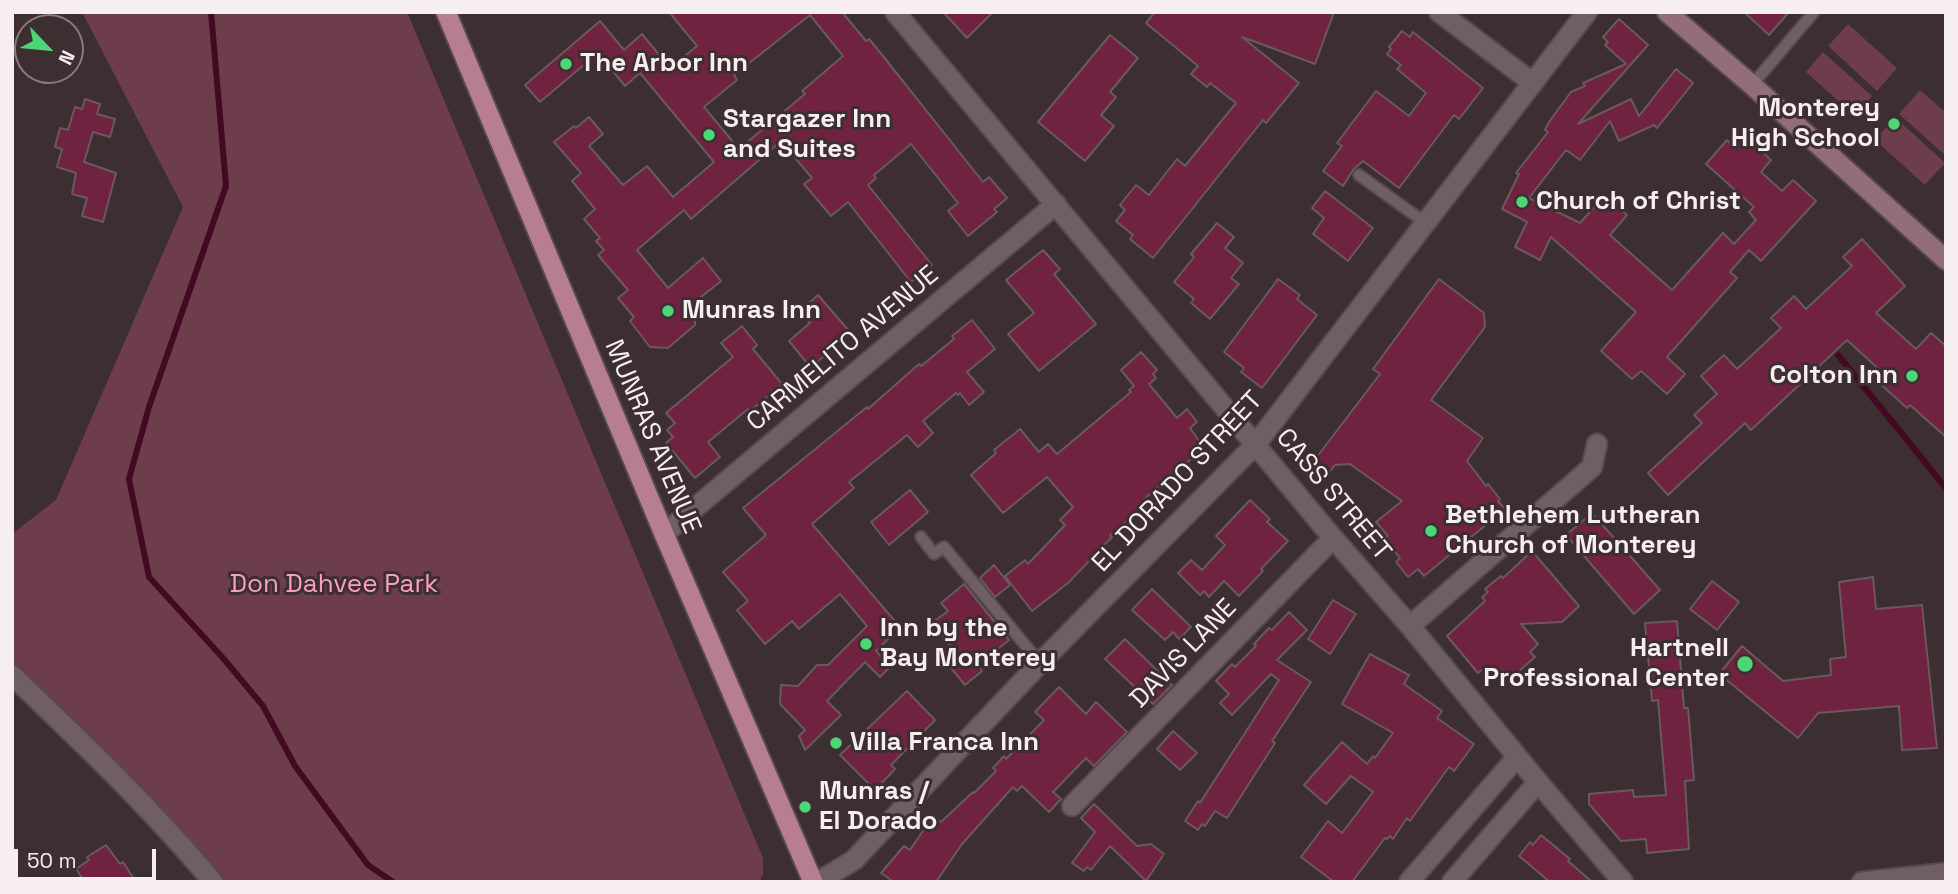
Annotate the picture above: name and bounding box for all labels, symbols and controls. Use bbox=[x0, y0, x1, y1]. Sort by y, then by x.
north arrow bbox=[14, 14, 84, 84]
text: N bbox=[53, 46, 81, 69]
place label: The Arbor Inn bbox=[580, 48, 748, 80]
marker: The Arbor Inn bbox=[558, 56, 574, 72]
place label: Monterey High School bbox=[1731, 93, 1880, 154]
place label: Stargazer Inn and Suites bbox=[723, 104, 891, 166]
marker: Monterey High School bbox=[1886, 116, 1902, 132]
marker: Stargazer Inn and Suites bbox=[701, 127, 717, 143]
place label: Church of Christ bbox=[1536, 186, 1741, 218]
marker: Church of Christ bbox=[1514, 194, 1530, 210]
street label: CARMELITO AVENUE bbox=[741, 260, 945, 438]
place label: Munras Inn bbox=[682, 295, 821, 327]
marker: Munras Inn bbox=[660, 303, 676, 319]
street label: MUNRAS AVENUE bbox=[597, 335, 707, 539]
place label: Colton Inn bbox=[1770, 360, 1898, 392]
marker: Colton Inn bbox=[1904, 368, 1920, 384]
street label: EL DORADO STREET bbox=[1086, 385, 1270, 579]
street label: CASS STREET bbox=[1269, 423, 1397, 567]
place label: Bethlehem Lutheran Church of Monterey bbox=[1445, 500, 1700, 562]
marker: Bethlehem Lutheran Church of Monterey bbox=[1423, 523, 1439, 539]
park label: Don Dahvee Park bbox=[230, 569, 438, 601]
street label: DAVIS LANE bbox=[1124, 593, 1244, 715]
place label: Inn by the Bay Monterey bbox=[880, 613, 1056, 674]
place label: Hartnell Professional Center bbox=[1483, 633, 1729, 694]
marker: Inn by the Bay Monterey bbox=[858, 636, 874, 652]
marker: Hartnell Professional Center bbox=[1735, 654, 1755, 674]
place label: Villa Franca Inn bbox=[850, 727, 1039, 759]
marker: Villa Franca Inn bbox=[828, 735, 844, 751]
place label: Munras / El Dorado bbox=[819, 776, 937, 838]
marker: Munras / El Dorado bbox=[797, 799, 813, 815]
scale bar bbox=[18, 834, 159, 878]
text: 50 m bbox=[27, 847, 77, 874]

